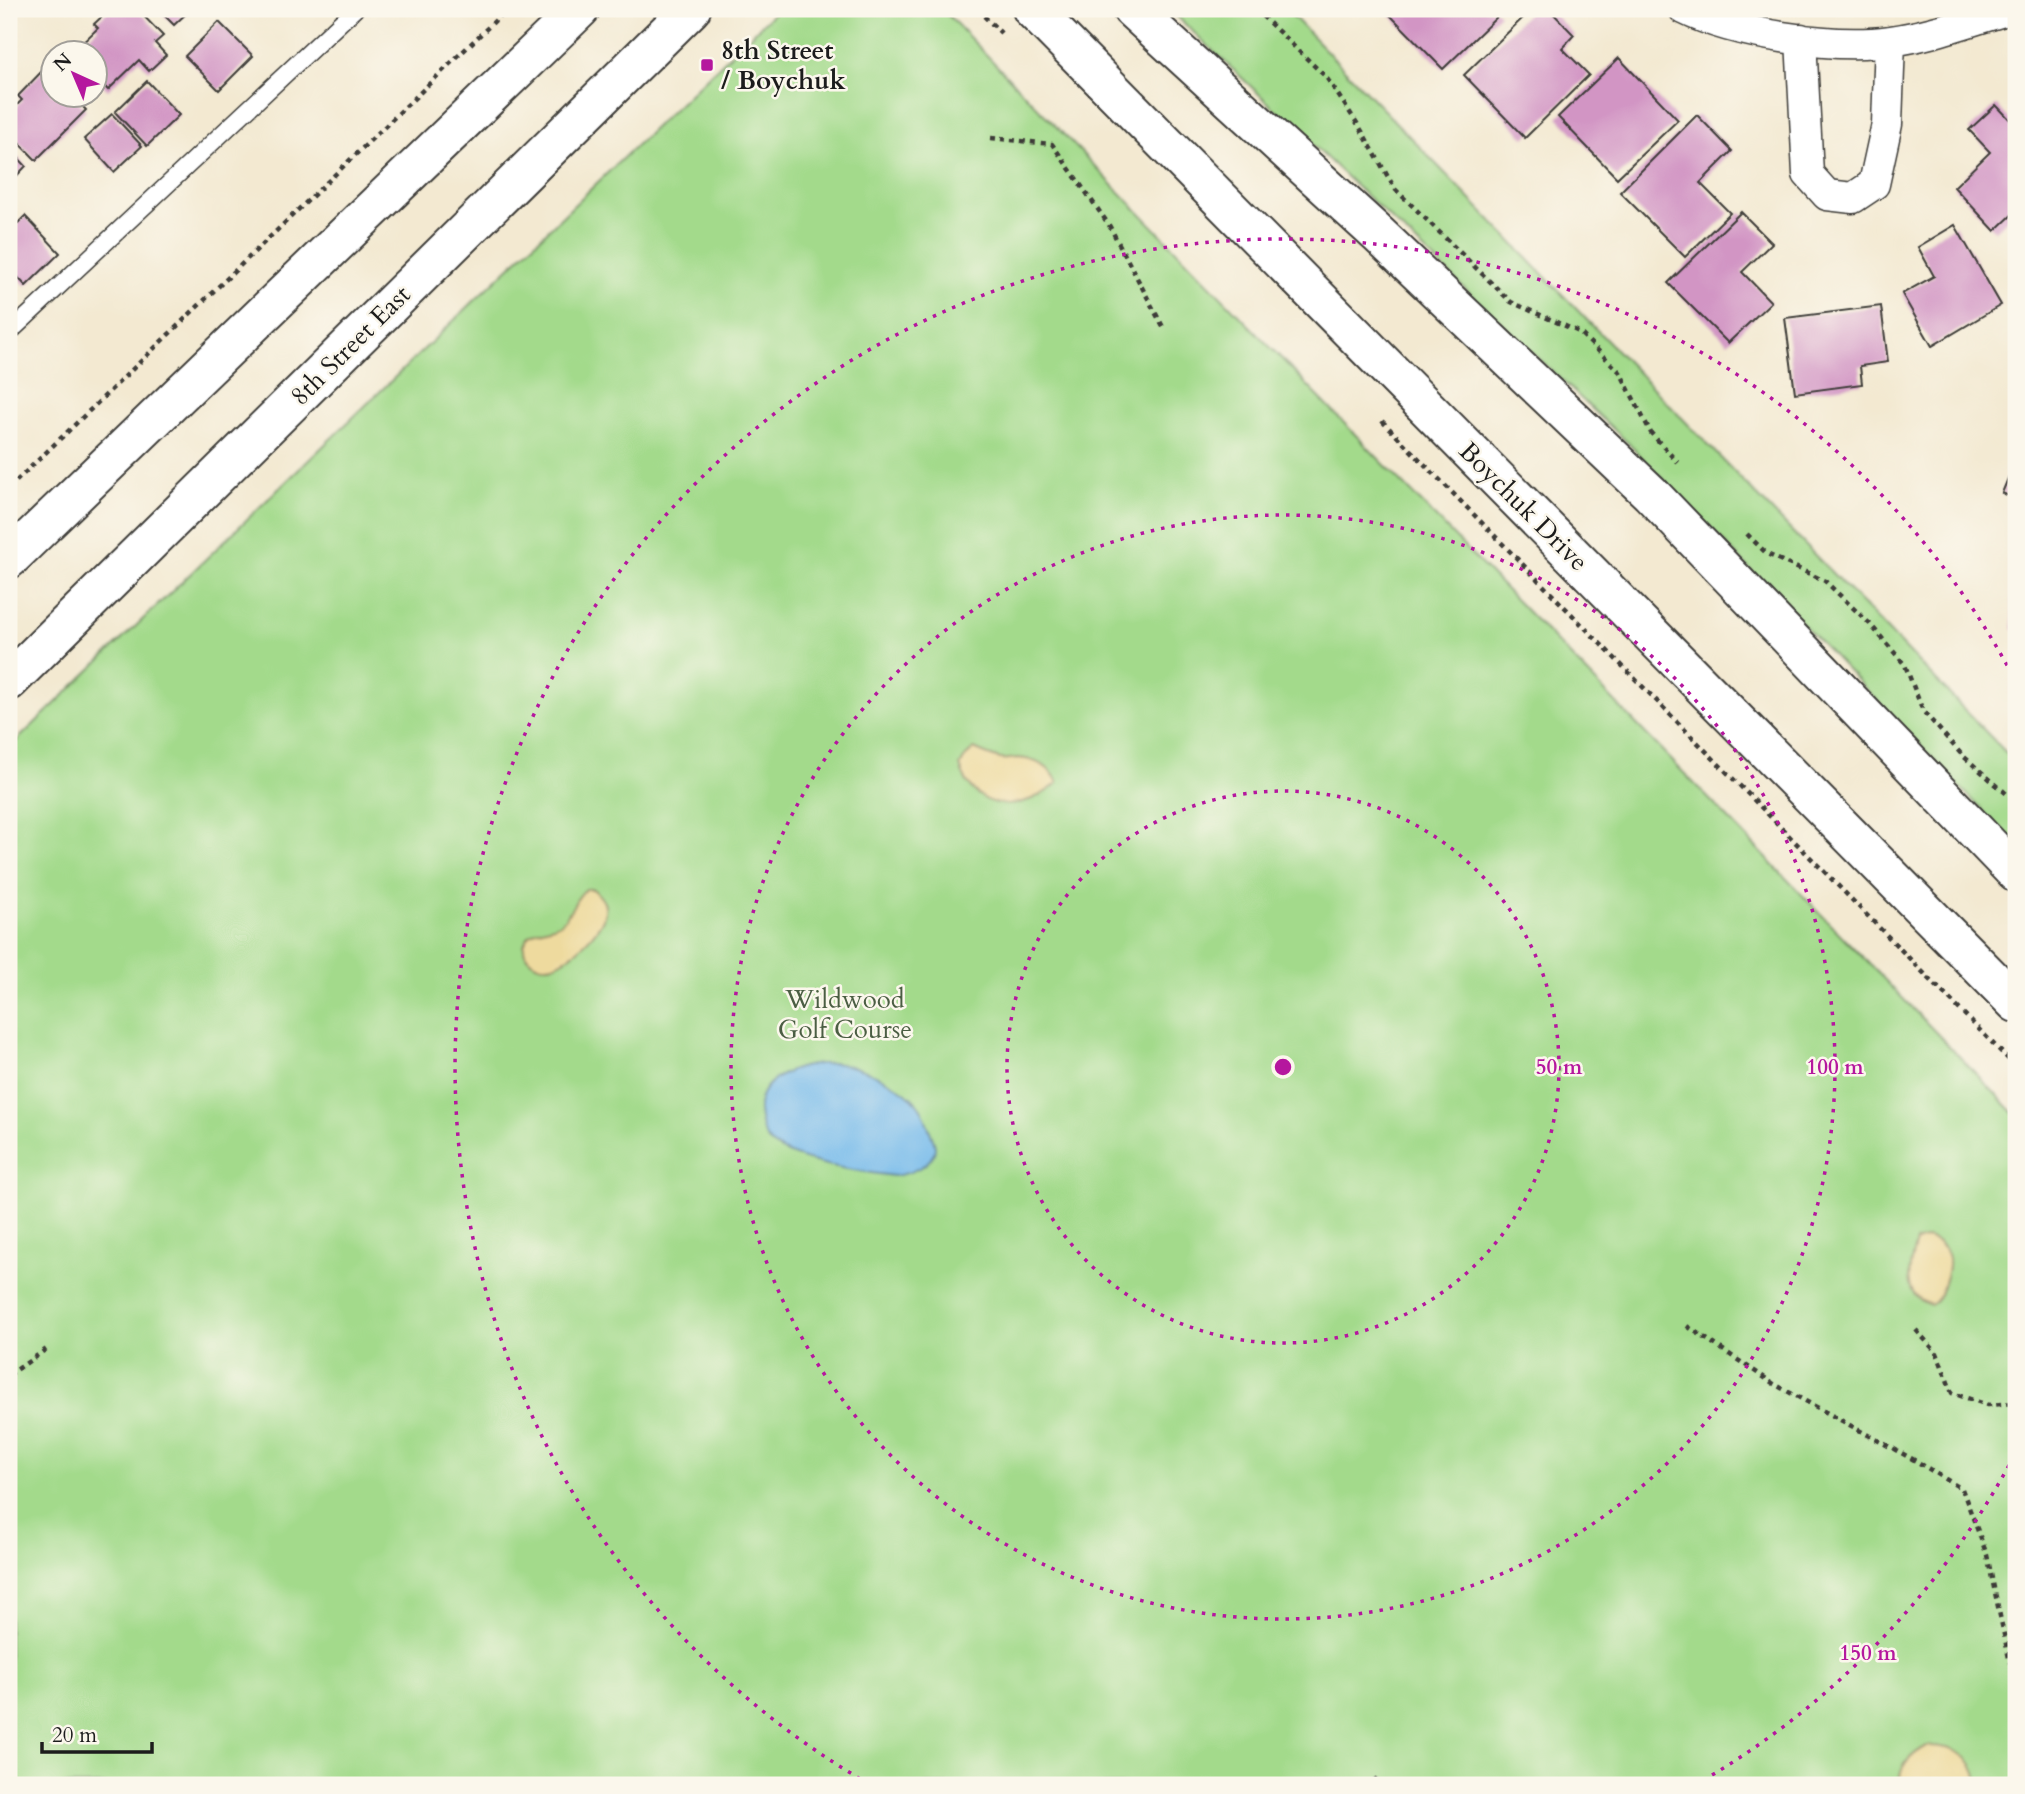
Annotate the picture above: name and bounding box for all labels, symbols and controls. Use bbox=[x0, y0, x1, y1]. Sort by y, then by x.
place label: 8th Street / Boychuk bbox=[721, 33, 847, 98]
north arrow bbox=[38, 38, 108, 108]
text: N bbox=[48, 47, 78, 78]
marker: 8th Street / Boychuk bbox=[699, 57, 715, 73]
street label: 8th Street East bbox=[283, 278, 418, 413]
street label: Boychuk Drive bbox=[1451, 434, 1596, 579]
park label: Wildwood Golf Course bbox=[778, 982, 912, 1047]
text: 50 m bbox=[1536, 1053, 1583, 1082]
text: 100 m bbox=[1806, 1053, 1864, 1082]
centre of rings bbox=[1271, 1055, 1295, 1079]
text: 150 m bbox=[1839, 1639, 1897, 1668]
scale bar bbox=[42, 1710, 152, 1754]
text: 20 m bbox=[52, 1721, 97, 1750]

